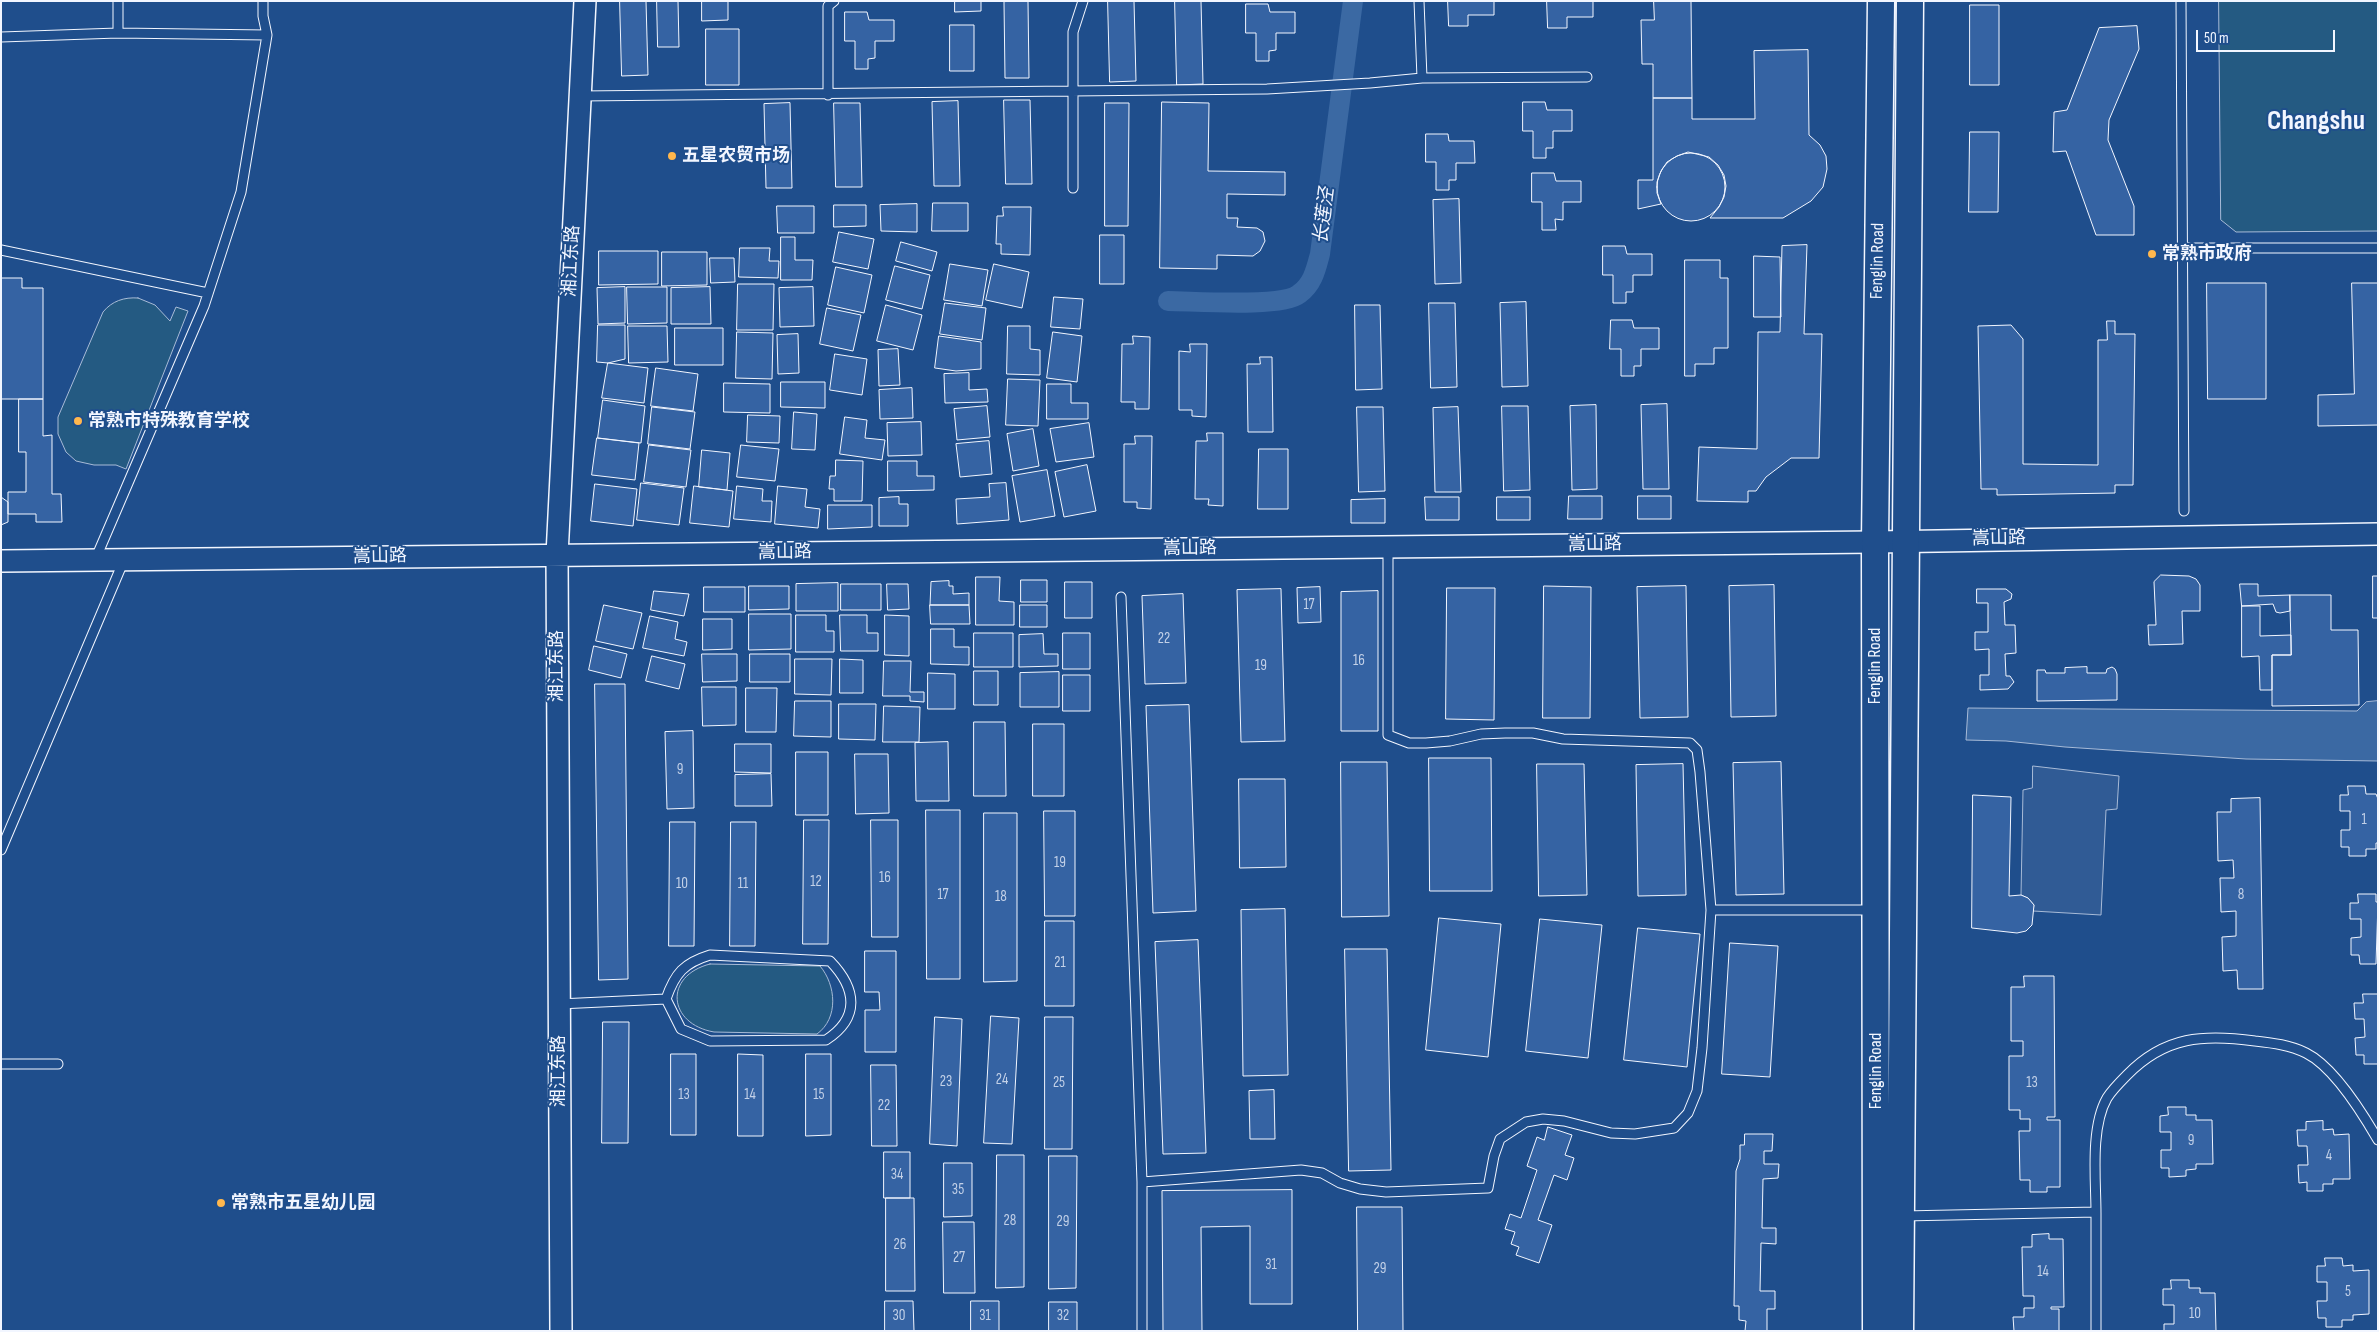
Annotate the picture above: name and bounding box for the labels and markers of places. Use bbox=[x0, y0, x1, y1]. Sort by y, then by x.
place label: 五星农贸市场 bbox=[682, 145, 790, 167]
marker: 五星农贸市场 bbox=[666, 150, 678, 162]
place label: 常熟市政府 bbox=[2162, 243, 2252, 265]
marker: 常熟市政府 bbox=[2146, 248, 2158, 260]
place label: 常熟市特殊教育学校 bbox=[88, 410, 250, 432]
marker: 常熟市特殊教育学校 bbox=[72, 415, 84, 427]
place label: 常熟市五星幼儿园 bbox=[231, 1192, 375, 1214]
marker: 常熟市五星幼儿园 bbox=[215, 1197, 227, 1209]

